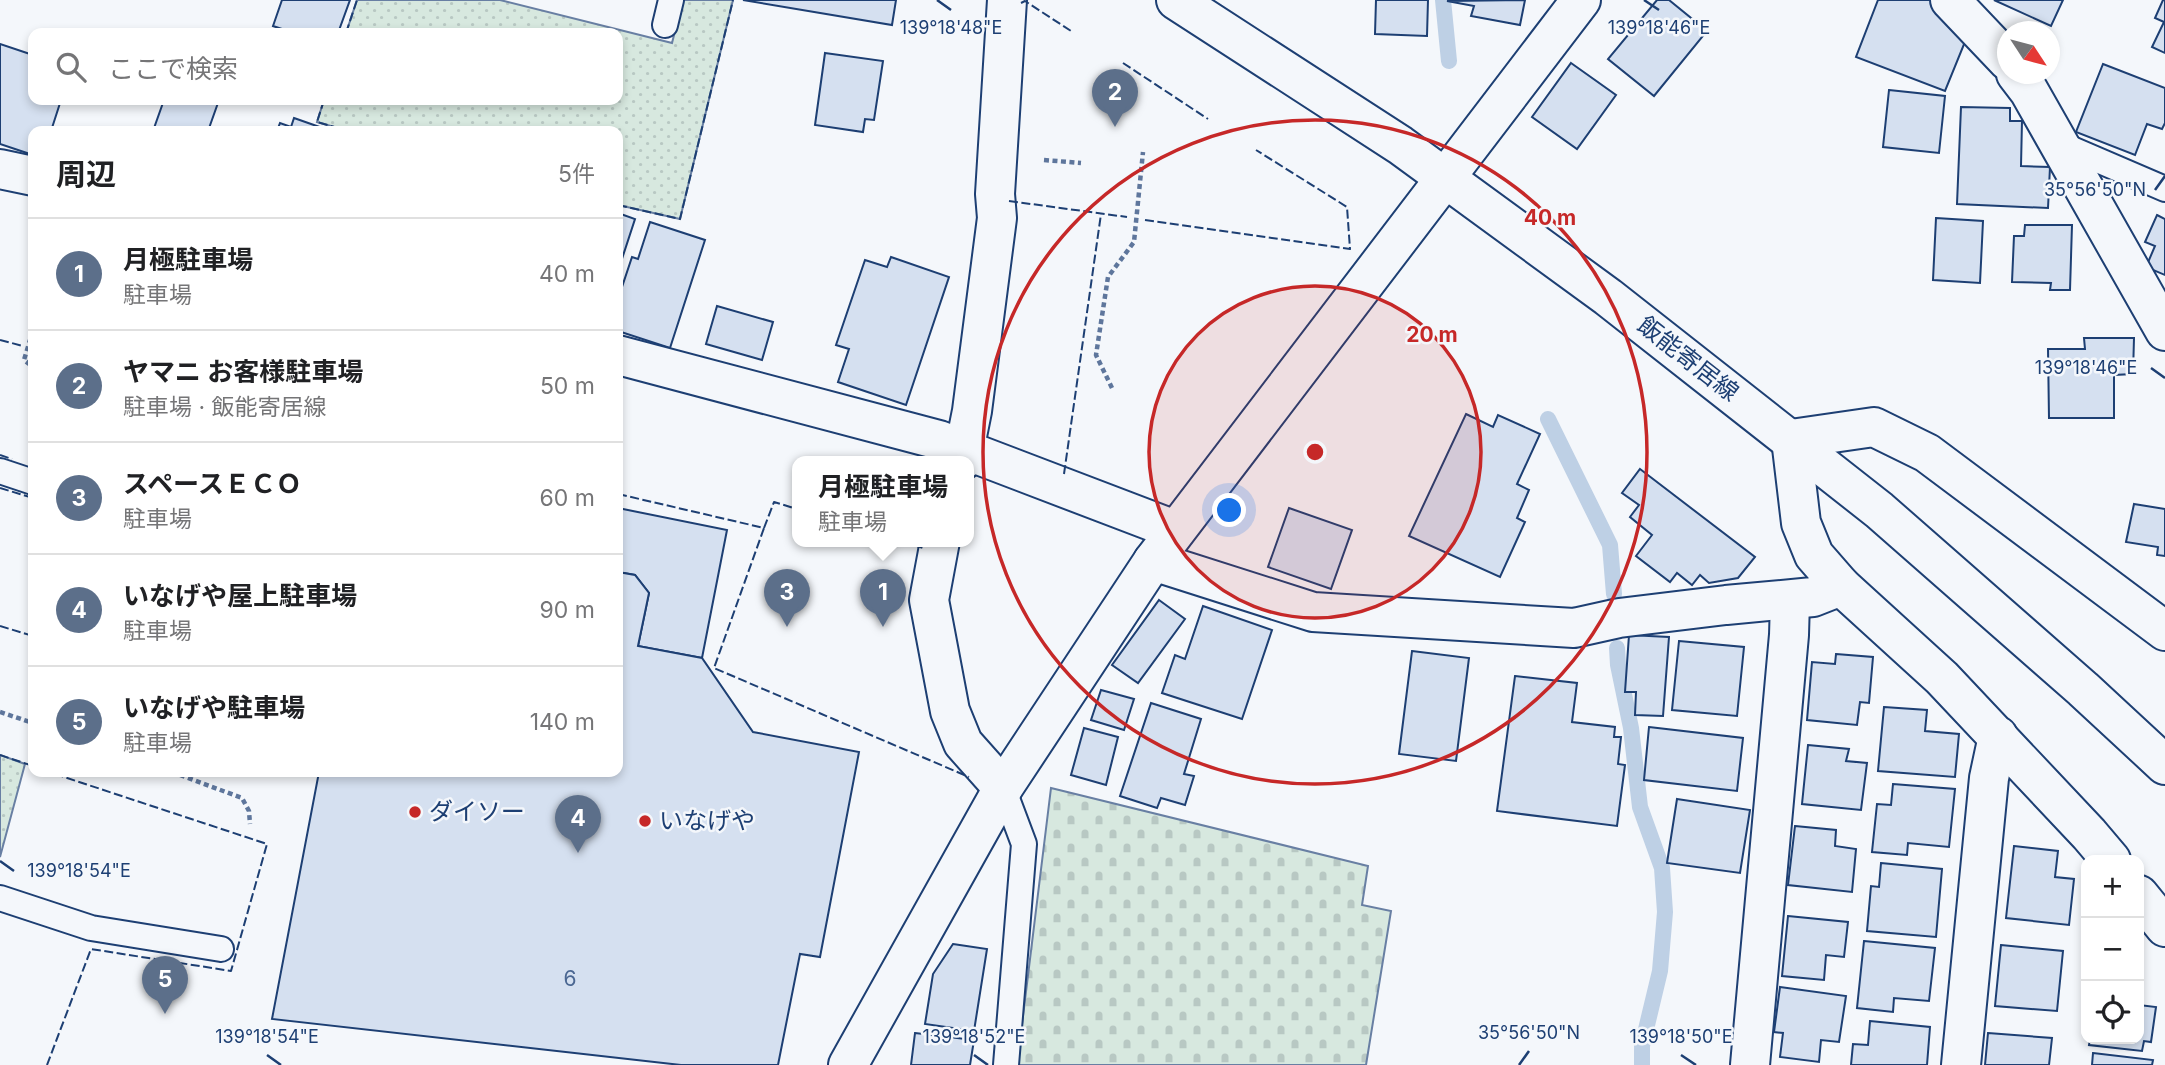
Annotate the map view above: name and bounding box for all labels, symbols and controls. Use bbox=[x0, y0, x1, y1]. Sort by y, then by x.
text: 139°18'48"E bbox=[900, 17, 1002, 38]
text: 139°18'46"E bbox=[1608, 17, 1710, 38]
north arrow bbox=[1997, 21, 2060, 84]
search box bbox=[28, 28, 623, 105]
icon: search bbox=[52, 48, 90, 86]
text: ここで検索 bbox=[108, 53, 238, 84]
pin: 2 bbox=[1092, 69, 1138, 127]
text: 周辺 bbox=[56, 156, 116, 192]
text: 5件 bbox=[558, 160, 595, 188]
text: 35°56'50"N bbox=[2044, 179, 2146, 200]
text: 40 m bbox=[1524, 205, 1576, 230]
text: 月極駐車場 bbox=[123, 244, 253, 275]
text: 1 bbox=[74, 260, 84, 288]
text: 40 m bbox=[539, 260, 595, 288]
text: 駐車場 bbox=[123, 281, 192, 309]
street label: 飯能寄居線 bbox=[1632, 310, 1745, 407]
text: 20 m bbox=[1406, 322, 1458, 347]
text: ヤマニ お客様駐車場 bbox=[123, 356, 363, 387]
text: 139°18'46"E bbox=[2035, 357, 2137, 378]
text: 2 bbox=[72, 372, 86, 400]
text: 50 m bbox=[540, 372, 595, 400]
text: 駐車場 · 飯能寄居線 bbox=[123, 393, 327, 421]
centre of rings bbox=[1303, 440, 1327, 464]
popup bbox=[792, 456, 974, 547]
text: スペースＥＣＯ bbox=[123, 468, 302, 499]
text: 月極駐車場 bbox=[818, 471, 948, 502]
text: 3 bbox=[72, 484, 86, 512]
text: 60 m bbox=[540, 484, 595, 512]
your location bbox=[1212, 493, 1246, 527]
text: 駐車場 bbox=[123, 505, 192, 533]
text: 駐車場 bbox=[818, 508, 887, 536]
pin: 3 bbox=[764, 569, 810, 627]
pin: 1 bbox=[860, 569, 906, 627]
text: いなげや屋上駐車場 bbox=[123, 580, 357, 611]
text: 4 bbox=[71, 596, 87, 624]
text: 90 m bbox=[540, 596, 595, 624]
text: 駐車場 bbox=[123, 617, 192, 645]
text: いなげや駐車場 bbox=[123, 692, 305, 723]
text: 5 bbox=[72, 708, 86, 736]
text: 140 m bbox=[530, 708, 595, 736]
text: 駐車場 bbox=[123, 729, 192, 757]
pin: 4 bbox=[555, 795, 601, 853]
place label: ダイソー bbox=[429, 797, 525, 826]
marker: ダイソー bbox=[407, 804, 423, 820]
place label: いなげや bbox=[659, 806, 755, 835]
marker: いなげや bbox=[637, 813, 653, 829]
map controls bbox=[2081, 855, 2144, 1044]
button: + bbox=[2081, 855, 2144, 918]
text: 139°18'54"E bbox=[27, 860, 131, 881]
button: − bbox=[2081, 918, 2144, 981]
pin: 5 bbox=[142, 956, 188, 1014]
house number: 6 bbox=[563, 966, 577, 991]
button: locate bbox=[2081, 981, 2144, 1044]
text: 35°56'50"N bbox=[1478, 1022, 1580, 1043]
text: 139°18'54"E bbox=[215, 1026, 319, 1047]
text: 139°18'52"E bbox=[923, 1026, 1025, 1047]
text: 139°18'50"E bbox=[1629, 1026, 1733, 1047]

